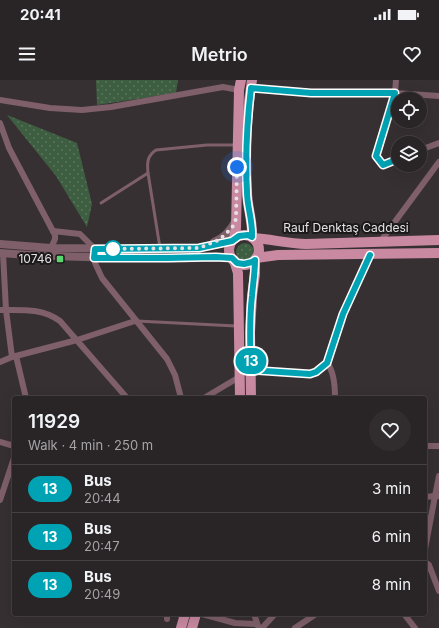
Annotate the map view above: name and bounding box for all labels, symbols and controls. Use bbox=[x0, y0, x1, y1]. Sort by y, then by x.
text: 20:41 bbox=[20, 5, 61, 24]
icon: menu bbox=[16, 43, 38, 65]
icon: heart bbox=[401, 43, 423, 65]
text: Metrio bbox=[191, 44, 248, 65]
map controls bbox=[391, 92, 427, 172]
button: locate bbox=[391, 92, 427, 128]
button: layers bbox=[391, 136, 427, 172]
your location bbox=[227, 157, 247, 177]
street label: Rauf Denktaş Caddesi bbox=[283, 220, 409, 235]
unlabelled marker bbox=[104, 240, 122, 258]
place label: 10746 bbox=[18, 251, 52, 266]
marker: 10746 bbox=[55, 254, 65, 264]
line badge: 13 bbox=[233, 348, 269, 374]
text: 13 bbox=[243, 352, 259, 369]
button: heart bbox=[369, 409, 411, 451]
text: 11929 bbox=[28, 410, 80, 433]
text: Walk · 4 min · 250 m bbox=[28, 437, 153, 453]
text: Bus bbox=[84, 471, 112, 490]
text: 3 min bbox=[372, 479, 411, 498]
text: 13 bbox=[42, 480, 58, 497]
text: 20:44 bbox=[84, 490, 121, 506]
text: Bus bbox=[84, 519, 112, 538]
text: 6 min bbox=[372, 527, 411, 546]
text: 13 bbox=[42, 528, 58, 545]
text: 20:47 bbox=[84, 538, 120, 554]
text: Bus bbox=[84, 567, 112, 586]
text: 8 min bbox=[372, 575, 411, 594]
text: 13 bbox=[42, 576, 58, 593]
text: 20:49 bbox=[84, 586, 120, 602]

